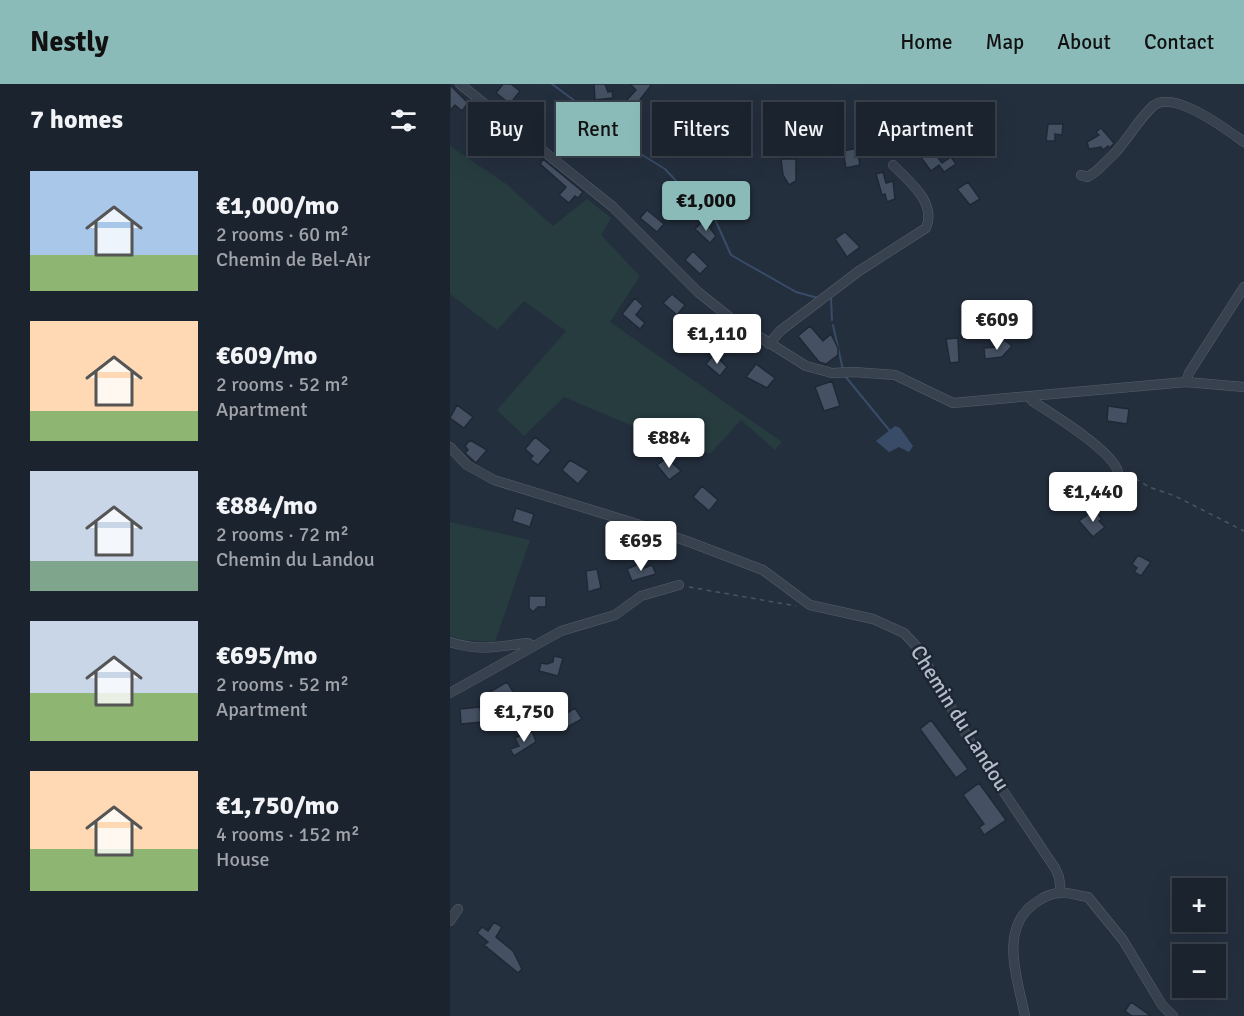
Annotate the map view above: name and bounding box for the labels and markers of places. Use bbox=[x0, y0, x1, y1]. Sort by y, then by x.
pin: €1,000 bbox=[657, 181, 755, 232]
pin: €609 bbox=[961, 300, 1033, 351]
pin: €1,110 bbox=[668, 314, 766, 365]
pin: €884 bbox=[633, 418, 705, 469]
pin: €1,440 bbox=[1044, 472, 1142, 523]
pin: €695 bbox=[605, 521, 677, 572]
pin: €1,750 bbox=[475, 692, 573, 743]

